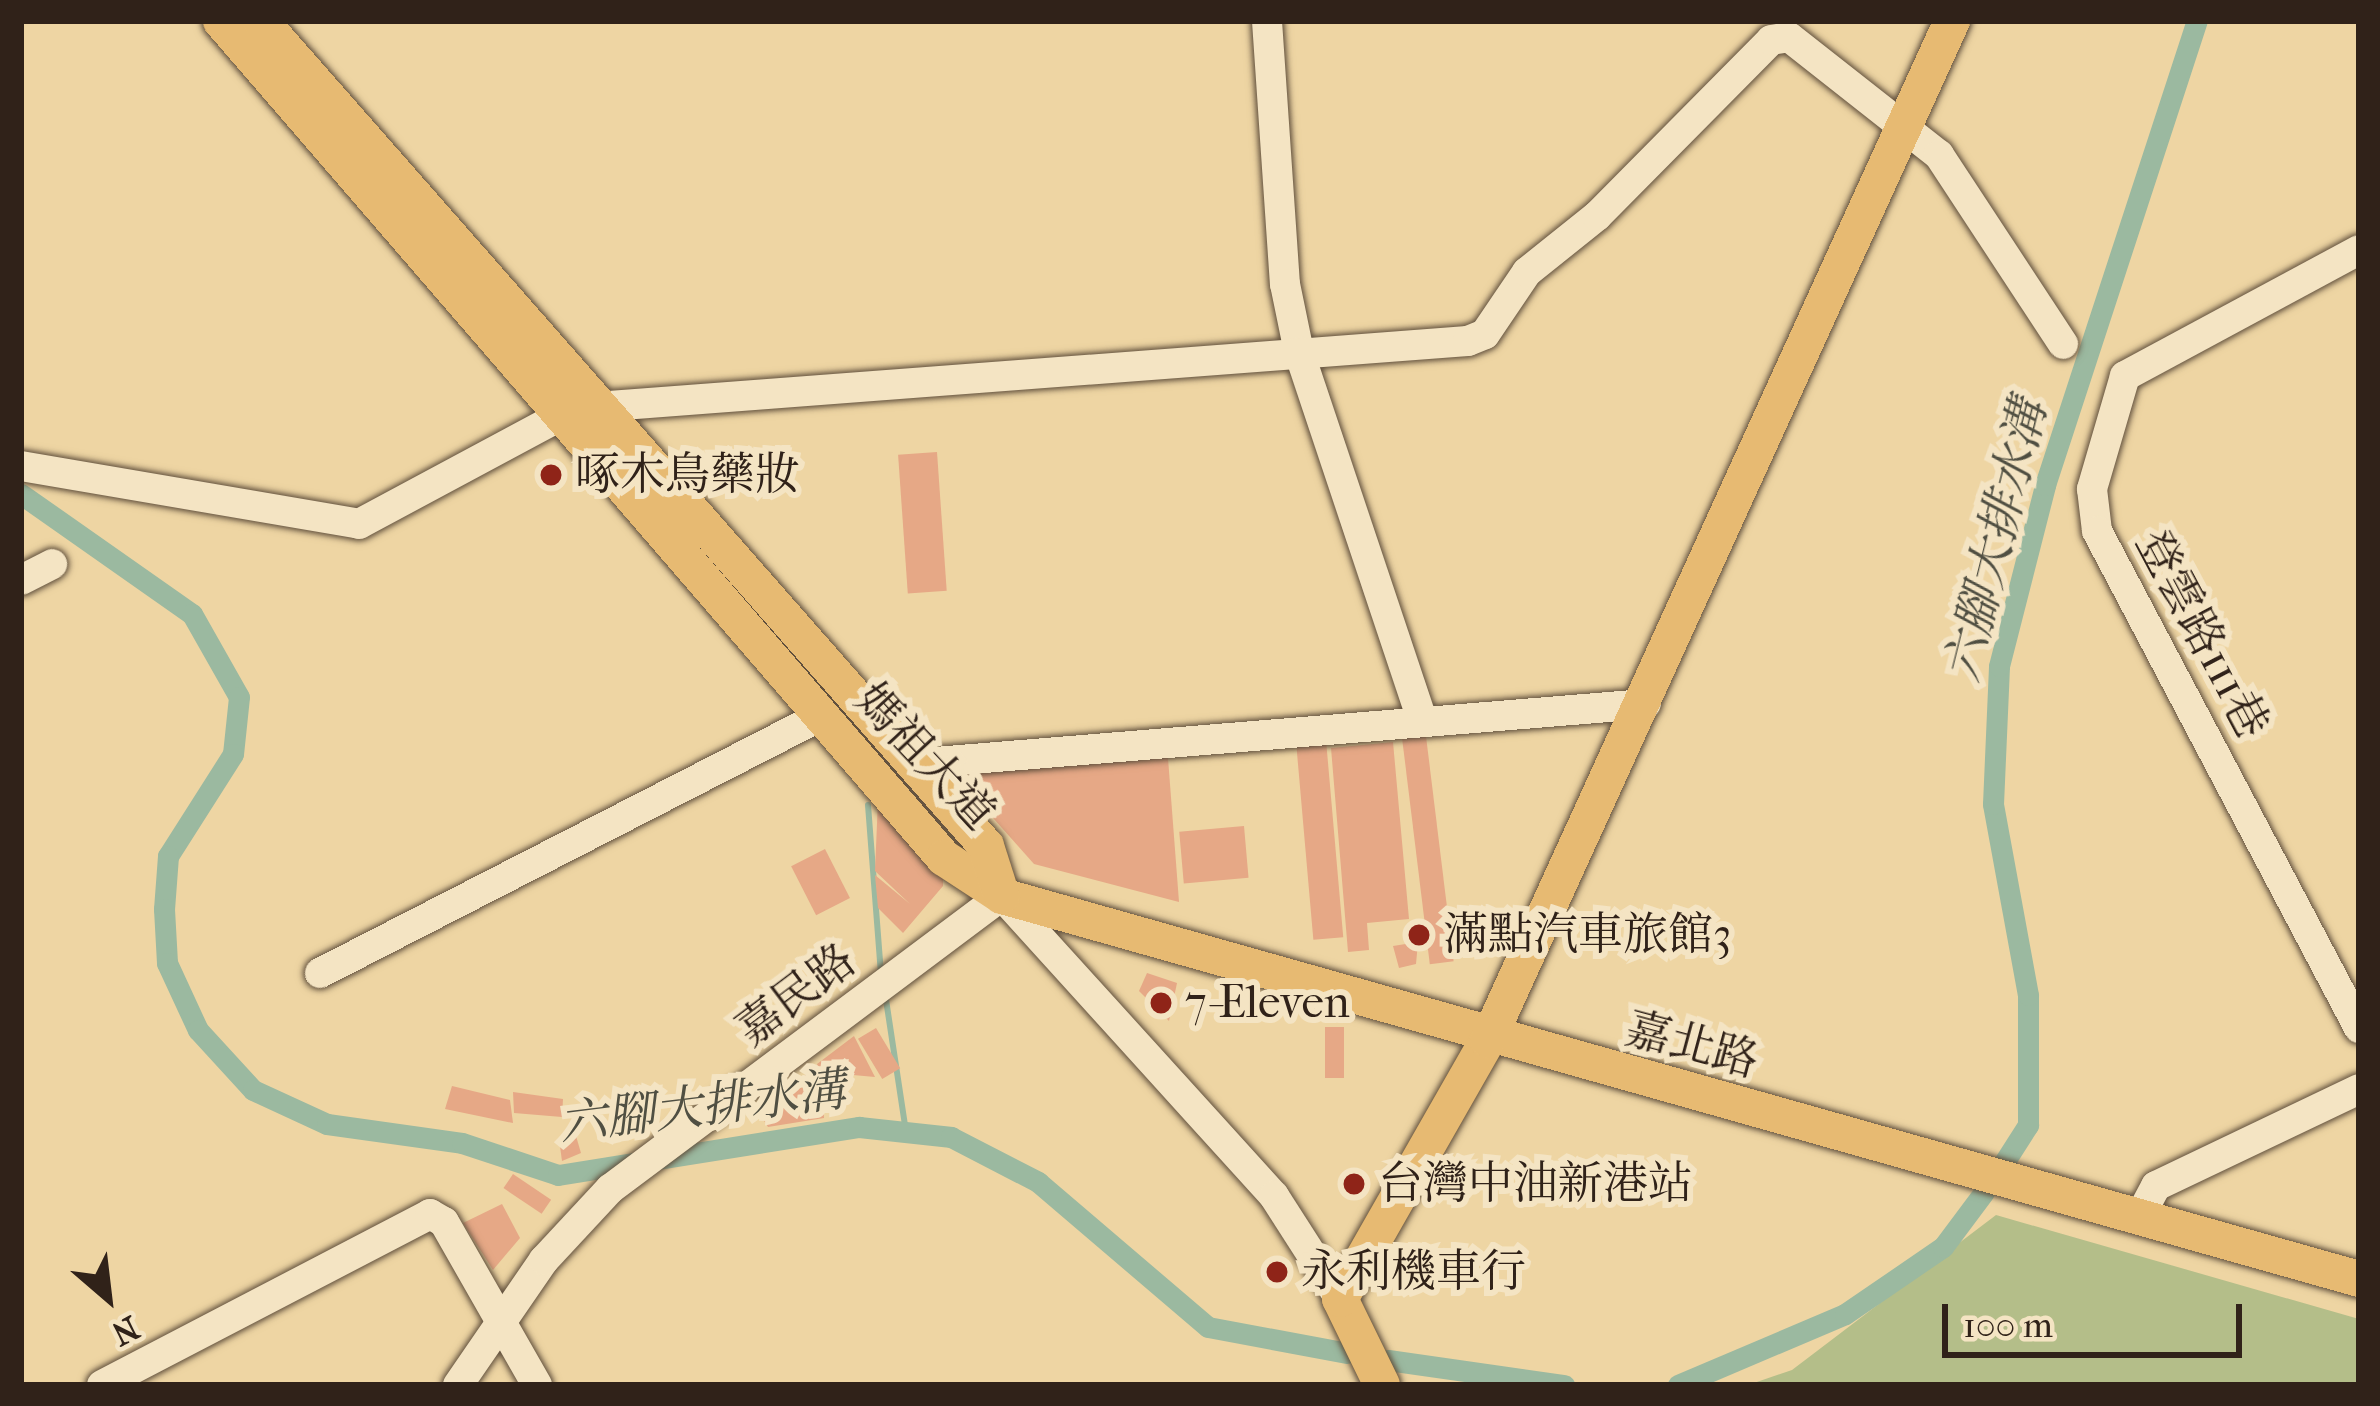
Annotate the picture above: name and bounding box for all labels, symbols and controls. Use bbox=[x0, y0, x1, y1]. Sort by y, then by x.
water label: 六腳大排水溝 bbox=[1933, 394, 2059, 688]
place label: 啄木鳥藥妝 bbox=[575, 448, 800, 502]
marker: 啄木鳥藥妝 bbox=[538, 462, 564, 488]
street label: 登雲路111巷 bbox=[2125, 521, 2279, 747]
street label: 媽祖大道 bbox=[844, 673, 1006, 841]
place label: 滿點汽車旅館3 bbox=[1443, 908, 1731, 962]
marker: 滿點汽車旅館3 bbox=[1406, 922, 1432, 948]
street label: 嘉民路 bbox=[726, 933, 866, 1057]
place label: 7-Eleven bbox=[1185, 976, 1350, 1030]
marker: 7-Eleven bbox=[1148, 990, 1174, 1016]
street label: 嘉北路 bbox=[1620, 1001, 1764, 1089]
water label: 六腳大排水溝 bbox=[556, 1061, 848, 1153]
place label: 台灣中油新港站 bbox=[1378, 1157, 1693, 1211]
marker: 台灣中油新港站 bbox=[1341, 1171, 1367, 1197]
north arrow bbox=[48, 1238, 168, 1358]
place label: 永利機車行 bbox=[1301, 1245, 1526, 1299]
marker: 永利機車行 bbox=[1264, 1259, 1290, 1285]
scale bar bbox=[1948, 1280, 2248, 1354]
text: 100 m bbox=[1963, 1304, 2053, 1346]
text: N bbox=[105, 1307, 145, 1353]

